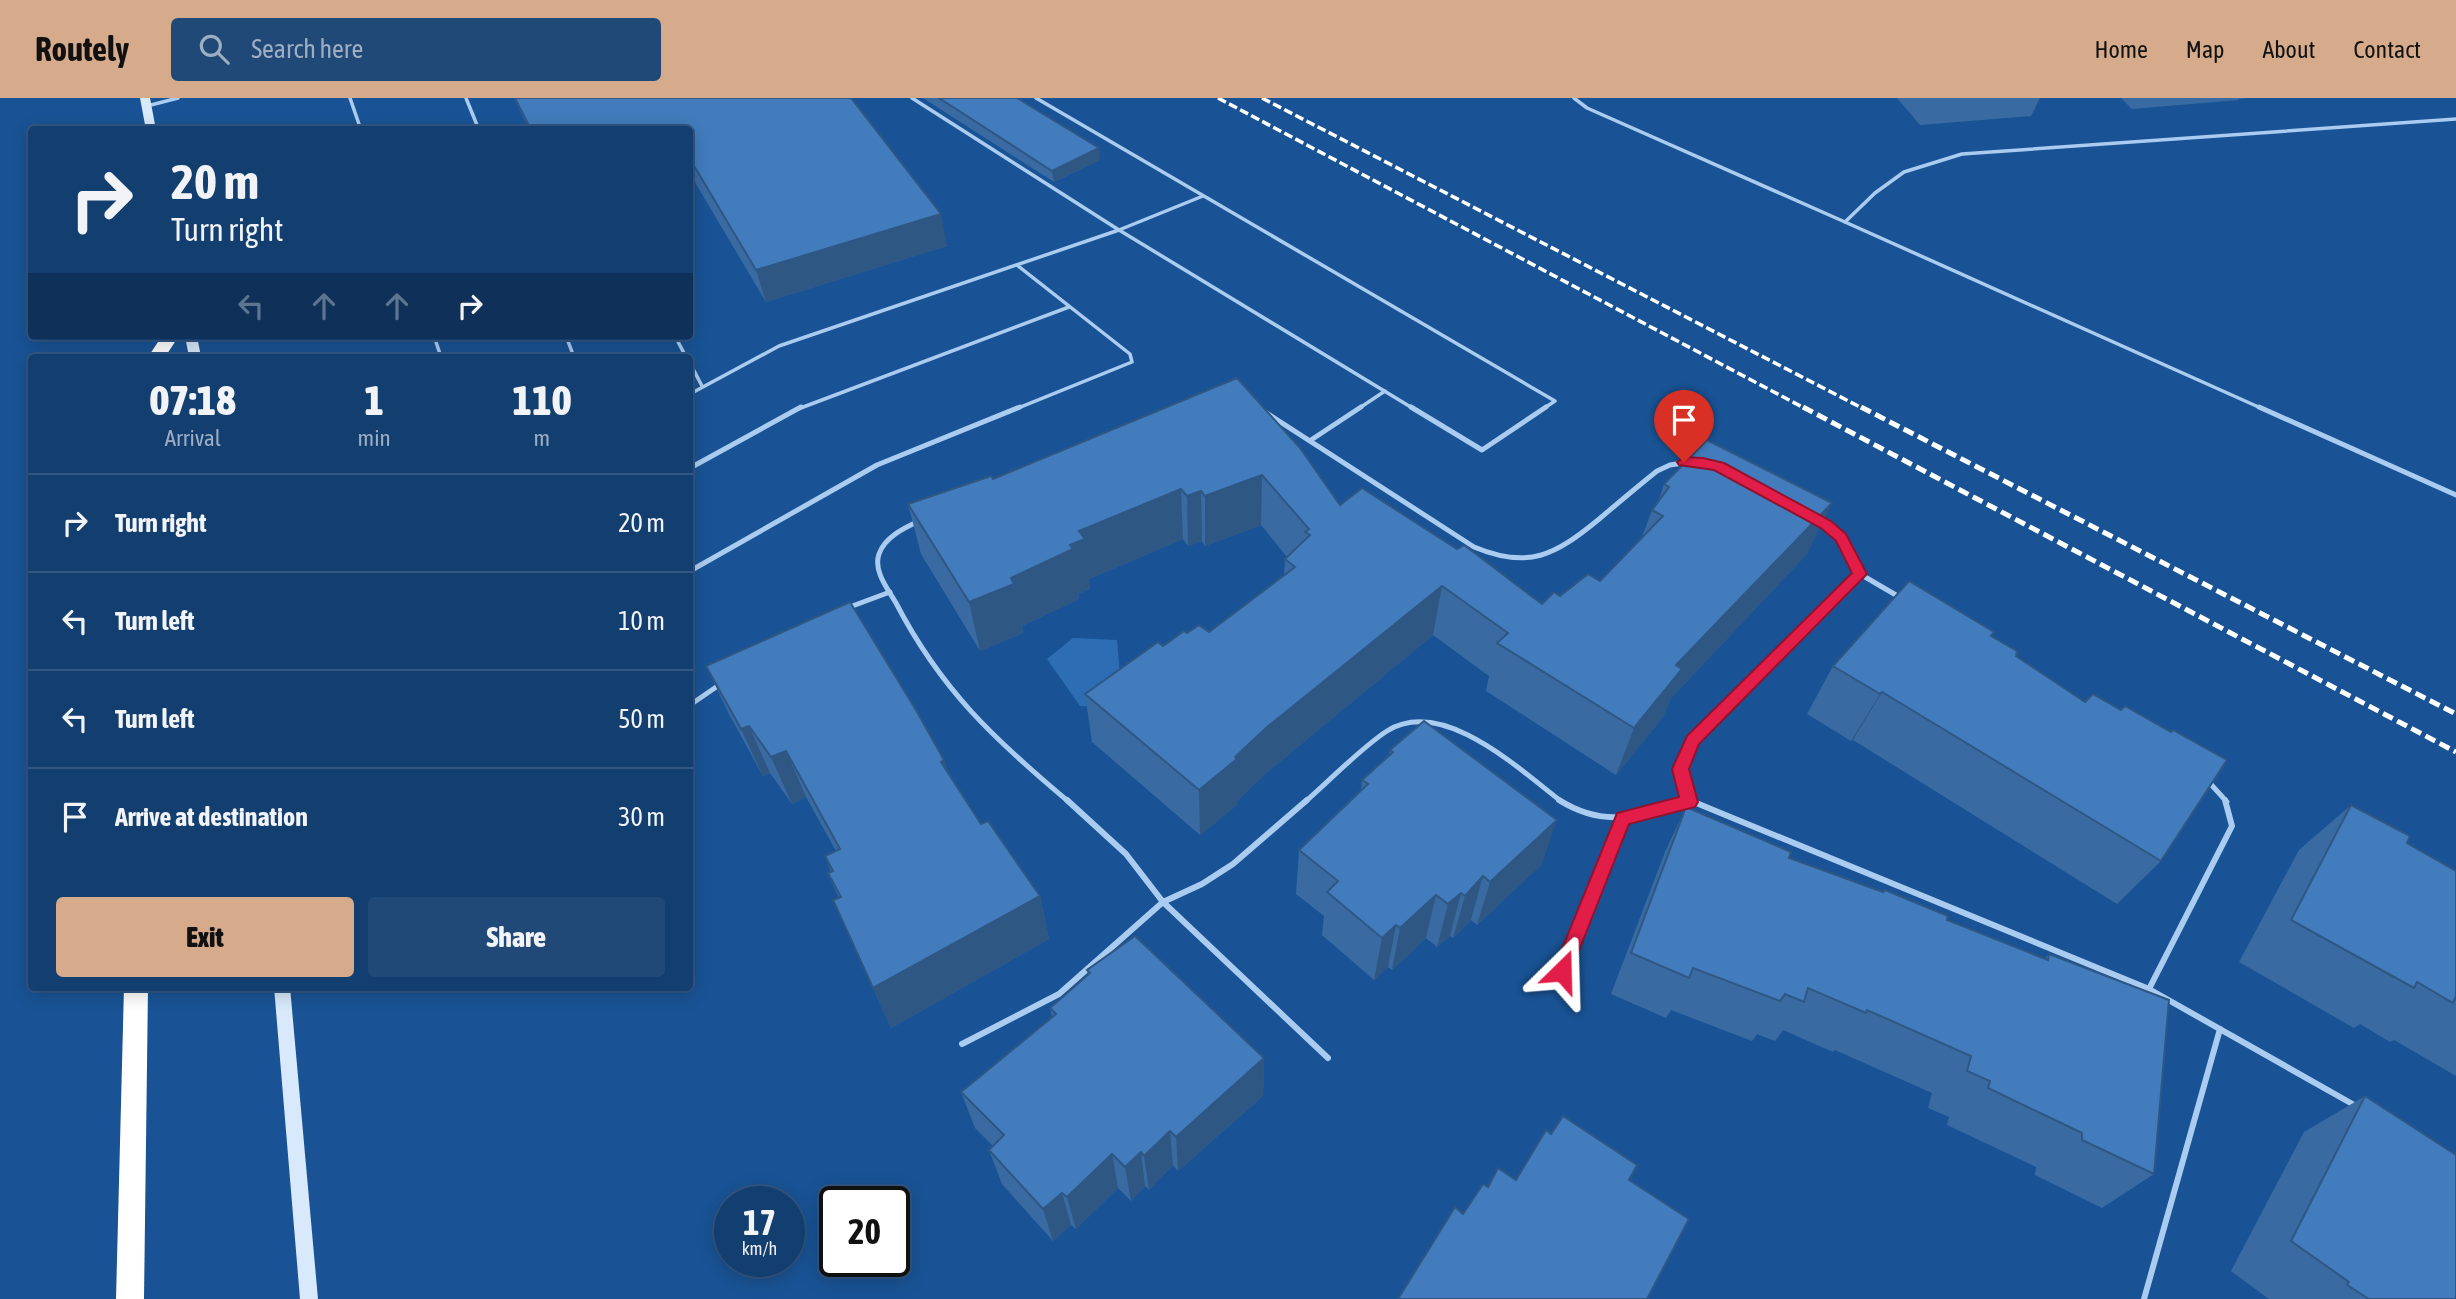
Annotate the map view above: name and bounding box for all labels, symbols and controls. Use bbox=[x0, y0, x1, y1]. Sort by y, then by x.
search box bbox=[171, 18, 661, 81]
text: Routely bbox=[35, 30, 129, 68]
icon: search bbox=[195, 30, 233, 68]
text: Search here bbox=[251, 34, 363, 64]
text: Home bbox=[2094, 36, 2148, 63]
text: Map bbox=[2186, 36, 2224, 63]
text: About bbox=[2262, 36, 2315, 63]
text: Contact bbox=[2353, 36, 2421, 63]
text: 20 m bbox=[171, 153, 259, 209]
icon: right bbox=[56, 154, 147, 245]
text: Turn right bbox=[171, 211, 284, 248]
icon: left bbox=[232, 287, 270, 325]
icon: ahead bbox=[305, 287, 343, 325]
icon: ahead bbox=[378, 287, 416, 325]
icon: right bbox=[451, 287, 489, 325]
text: 07:18 bbox=[150, 376, 236, 424]
text: 1 bbox=[364, 376, 384, 424]
text: 110 bbox=[512, 376, 571, 424]
pin bbox=[1654, 390, 1714, 462]
icon: arrive bbox=[1665, 401, 1703, 439]
text: Arrival bbox=[165, 425, 221, 451]
text: min bbox=[358, 425, 391, 451]
text: m bbox=[534, 425, 550, 451]
icon: right bbox=[56, 504, 94, 542]
text: Turn right bbox=[115, 508, 206, 538]
text: 20 m bbox=[618, 508, 665, 538]
icon: left bbox=[56, 602, 94, 640]
text: Turn left bbox=[115, 606, 195, 636]
text: 10 m bbox=[618, 606, 665, 636]
icon: left bbox=[56, 700, 94, 738]
text: Turn left bbox=[115, 704, 195, 734]
text: 50 m bbox=[618, 704, 665, 734]
icon: arrive bbox=[56, 798, 94, 836]
text: Arrive at destination bbox=[115, 802, 308, 832]
text: 30 m bbox=[618, 802, 665, 832]
button: Exit bbox=[56, 897, 354, 977]
button: Share bbox=[368, 897, 665, 977]
position arrow bbox=[1525, 934, 1599, 1008]
speed limit sign: 20 bbox=[819, 1186, 910, 1277]
text: 17 bbox=[743, 1202, 776, 1242]
text: km/h bbox=[742, 1238, 777, 1259]

